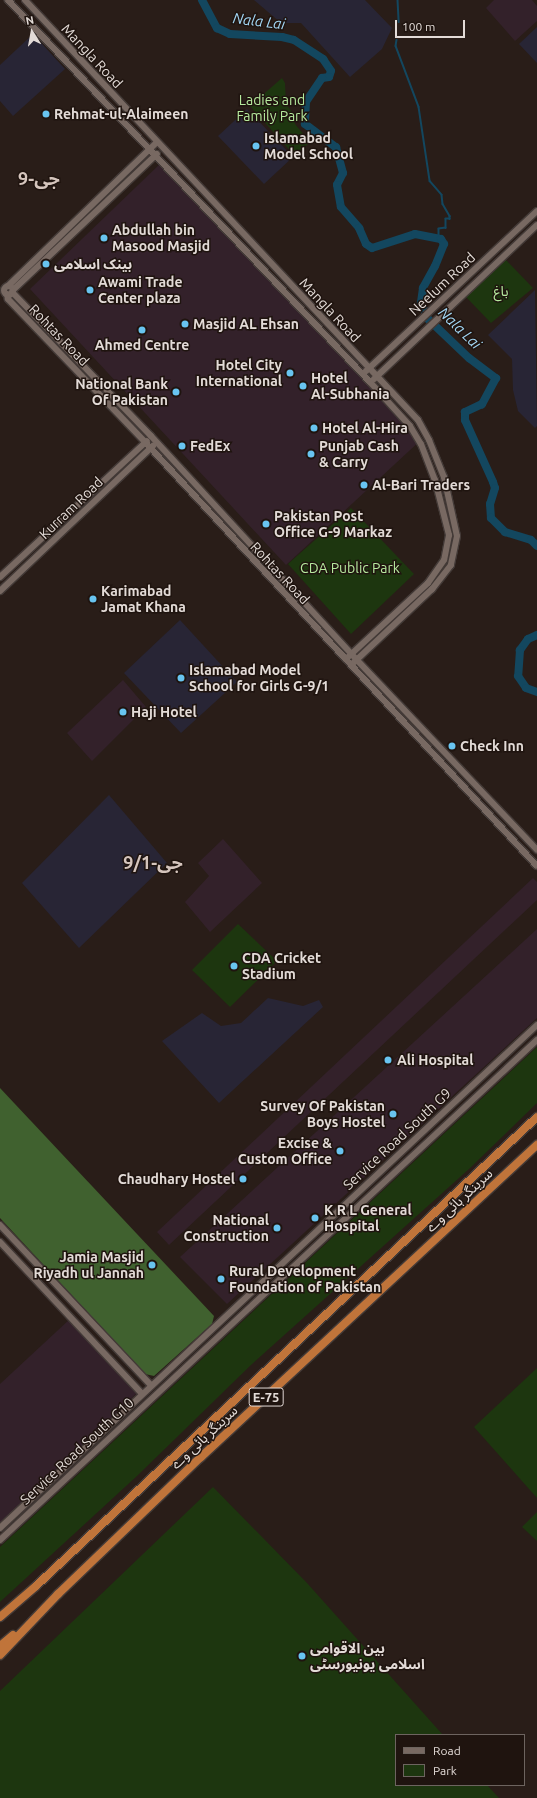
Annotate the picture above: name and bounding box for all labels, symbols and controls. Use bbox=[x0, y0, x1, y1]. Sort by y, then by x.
water label: Nala Lai bbox=[232, 9, 286, 33]
north arrow bbox=[12, 12, 52, 52]
scale bar bbox=[397, 12, 467, 38]
text: N bbox=[25, 14, 35, 27]
street label: Mangla Road bbox=[58, 20, 126, 92]
text: 100 m bbox=[402, 20, 435, 33]
park label: Ladies and Family Park bbox=[237, 92, 307, 124]
place label: Rehmat-ul-Alaimeen bbox=[54, 106, 188, 122]
marker: Rehmat-ul-Alaimeen bbox=[41, 109, 51, 119]
place label: Islamabad Model School bbox=[264, 130, 353, 162]
marker: Islamabad Model School bbox=[251, 141, 261, 151]
district label: جی-9 bbox=[18, 167, 60, 189]
place label: Abdullah bin Masood Masjid bbox=[112, 222, 210, 254]
marker: Abdullah bin Masood Masjid bbox=[99, 233, 109, 243]
street label: Neelum Road bbox=[405, 249, 479, 319]
place label: بینک اسلامی bbox=[54, 256, 132, 272]
marker: بینک اسلامی bbox=[41, 259, 51, 269]
place label: Awami Trade Center plaza bbox=[98, 274, 183, 306]
street label: Mangla Road bbox=[296, 274, 364, 346]
park label: باغ bbox=[494, 283, 508, 299]
marker: Awami Trade Center plaza bbox=[85, 285, 95, 295]
street label: Rohtas Road bbox=[25, 301, 93, 369]
water label: Nala Lai bbox=[435, 303, 485, 353]
place label: Masjid AL Ehsan bbox=[193, 316, 299, 332]
marker: Masjid AL Ehsan bbox=[180, 319, 190, 329]
marker: Ahmed Centre bbox=[137, 325, 147, 335]
place label: Ahmed Centre bbox=[95, 337, 189, 353]
place label: Hotel City International bbox=[196, 357, 282, 390]
marker: Hotel City International bbox=[285, 368, 295, 378]
place label: Hotel Al-Subhania bbox=[311, 370, 390, 402]
place label: National Bank Of Pakistan bbox=[75, 376, 168, 408]
marker: Hotel Al-Subhania bbox=[298, 381, 308, 391]
marker: National Bank Of Pakistan bbox=[171, 387, 181, 397]
place label: Hotel Al-Hira bbox=[322, 420, 408, 436]
marker: Hotel Al-Hira bbox=[309, 423, 319, 433]
place label: FedEx bbox=[190, 438, 230, 454]
place label: Punjab Cash & Carry bbox=[319, 438, 399, 470]
marker: FedEx bbox=[177, 441, 187, 451]
marker: Punjab Cash & Carry bbox=[306, 449, 316, 459]
street label: Kurram Road bbox=[36, 474, 106, 542]
place label: Al-Bari Traders bbox=[372, 477, 470, 493]
marker: Al-Bari Traders bbox=[359, 480, 369, 490]
place label: Pakistan Post Office G-9 Markaz bbox=[274, 508, 392, 540]
marker: Pakistan Post Office G-9 Markaz bbox=[261, 519, 271, 529]
street label: Rohtas Road bbox=[247, 538, 313, 608]
park label: CDA Public Park bbox=[300, 560, 400, 576]
place label: Karimabad Jamat Khana bbox=[101, 583, 186, 616]
marker: Karimabad Jamat Khana bbox=[88, 594, 98, 604]
place label: Islamabad Model School for Girls G-9/1 bbox=[189, 662, 329, 694]
marker: Islamabad Model School for Girls G-9/1 bbox=[176, 673, 186, 683]
place label: Haji Hotel bbox=[131, 704, 197, 720]
marker: Haji Hotel bbox=[118, 707, 128, 717]
place label: Check Inn bbox=[460, 738, 524, 754]
marker: Check Inn bbox=[447, 741, 457, 751]
district label: جی-9/1 bbox=[123, 851, 183, 873]
place label: CDA Cricket Stadium bbox=[242, 950, 321, 982]
marker: CDA Cricket Stadium bbox=[229, 961, 239, 971]
place label: Ali Hospital bbox=[397, 1052, 473, 1068]
marker: Ali Hospital bbox=[382, 1054, 394, 1066]
street label: Service Road South G9 bbox=[340, 1085, 454, 1193]
place label: Survey Of Pakistan Boys Hostel bbox=[260, 1098, 385, 1130]
marker: Survey Of Pakistan Boys Hostel bbox=[388, 1109, 398, 1119]
place label: Excise & Custom Office bbox=[238, 1135, 332, 1168]
marker: Excise & Custom Office bbox=[335, 1146, 345, 1156]
street label: سرینگر ہائی وے bbox=[422, 1165, 496, 1235]
place label: Chaudhary Hostel bbox=[118, 1171, 235, 1187]
marker: Chaudhary Hostel bbox=[238, 1174, 248, 1184]
place label: K R L General Hospital bbox=[324, 1202, 412, 1234]
place label: National Construction bbox=[184, 1212, 269, 1244]
marker: K R L General Hospital bbox=[309, 1212, 321, 1224]
marker: National Construction bbox=[272, 1223, 282, 1233]
place label: Jamia Masjid Riyadh ul Jannah bbox=[33, 1249, 144, 1282]
marker: Jamia Masjid Riyadh ul Jannah bbox=[147, 1260, 157, 1270]
place label: Rural Development Foundation of Pakistan bbox=[229, 1263, 381, 1296]
marker: Rural Development Foundation of Pakistan bbox=[216, 1274, 226, 1284]
road number: E-75 bbox=[248, 1386, 284, 1408]
street label: Service Road South G10 bbox=[17, 1394, 137, 1508]
street label: سرینگر ہائی وے bbox=[167, 1402, 241, 1472]
place label: بین الاقوامی اسلامی یونیورسٹی bbox=[310, 1640, 425, 1672]
marker: بین الاقوامی اسلامی یونیورسٹی bbox=[297, 1651, 307, 1661]
legend bbox=[395, 1734, 525, 1786]
text: Road bbox=[433, 1744, 461, 1757]
text: Park bbox=[433, 1764, 457, 1777]

